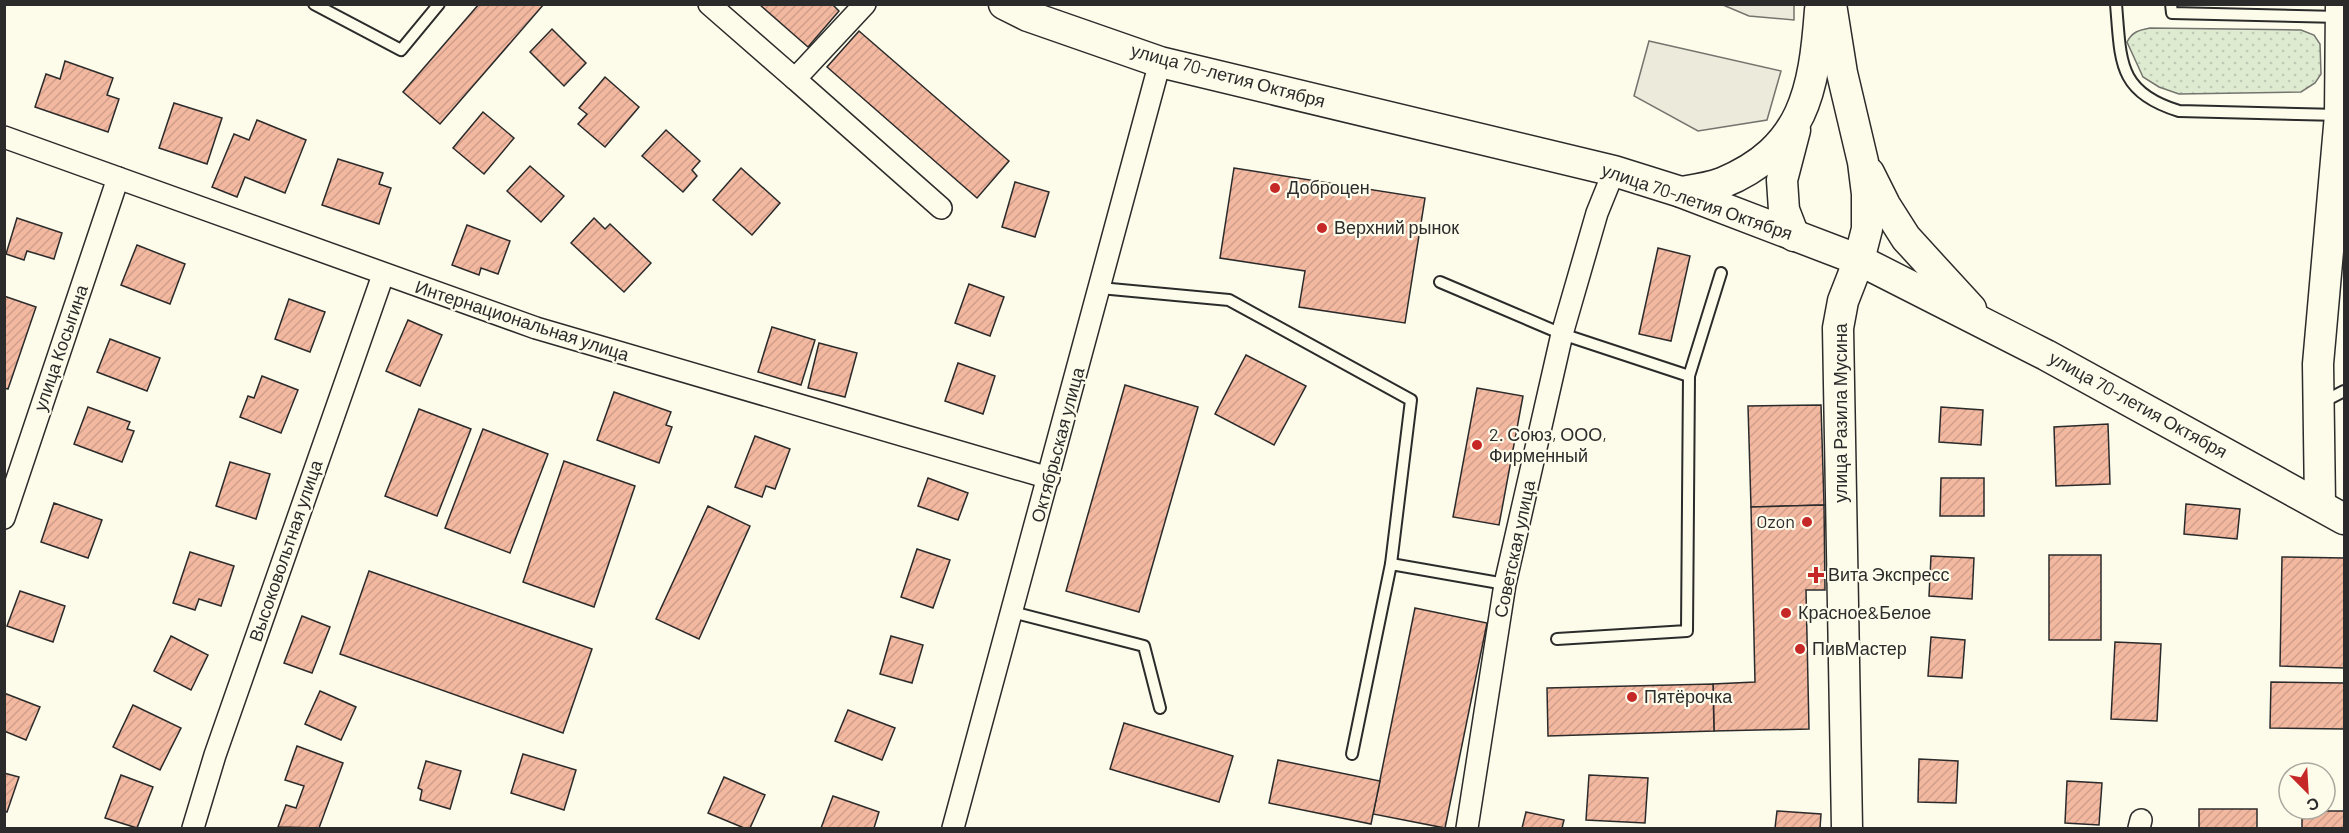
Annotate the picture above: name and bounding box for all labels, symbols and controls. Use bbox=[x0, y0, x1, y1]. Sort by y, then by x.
street label: улица 70-летия Октября bbox=[1129, 38, 1328, 112]
street label: улица 70-летия Октября bbox=[1599, 158, 1796, 244]
place label: Доброцен bbox=[1287, 176, 1370, 198]
marker: Доброцен bbox=[1268, 181, 1282, 195]
place label: Верхний рынок bbox=[1334, 216, 1459, 238]
marker: Верхний рынок bbox=[1315, 221, 1329, 235]
street label: Интернациональная улица bbox=[412, 275, 633, 365]
street label: улица Косыгина bbox=[28, 281, 92, 414]
street label: улица Разила Мусина bbox=[1829, 322, 1851, 503]
street label: улица 70-летия Октября bbox=[2046, 346, 2231, 462]
street label: Октябрьская улица bbox=[1026, 364, 1089, 525]
place label: 2. Союз, ООО, Фирменный bbox=[1489, 423, 1607, 466]
marker: 2. Союз, ООО, Фирменный bbox=[1470, 438, 1484, 452]
street label: Высоковольтная улица bbox=[244, 456, 327, 644]
street label: Советская улица bbox=[1489, 477, 1540, 620]
place label: Ozon bbox=[1756, 510, 1795, 532]
marker: Ozon bbox=[1800, 515, 1814, 529]
place label: Вита Экспресс bbox=[1828, 563, 1950, 585]
marker: Вита Экспресс bbox=[1809, 568, 1823, 582]
place label: Красное&Белое bbox=[1798, 601, 1931, 623]
marker: Красное&Белое bbox=[1779, 606, 1793, 620]
place label: ПивМастер bbox=[1812, 637, 1907, 659]
marker: ПивМастер bbox=[1793, 642, 1807, 656]
place label: Пятёрочка bbox=[1644, 685, 1733, 707]
marker: Пятёрочка bbox=[1625, 690, 1639, 704]
north arrow bbox=[2277, 761, 2337, 821]
text: С bbox=[2304, 794, 2322, 816]

